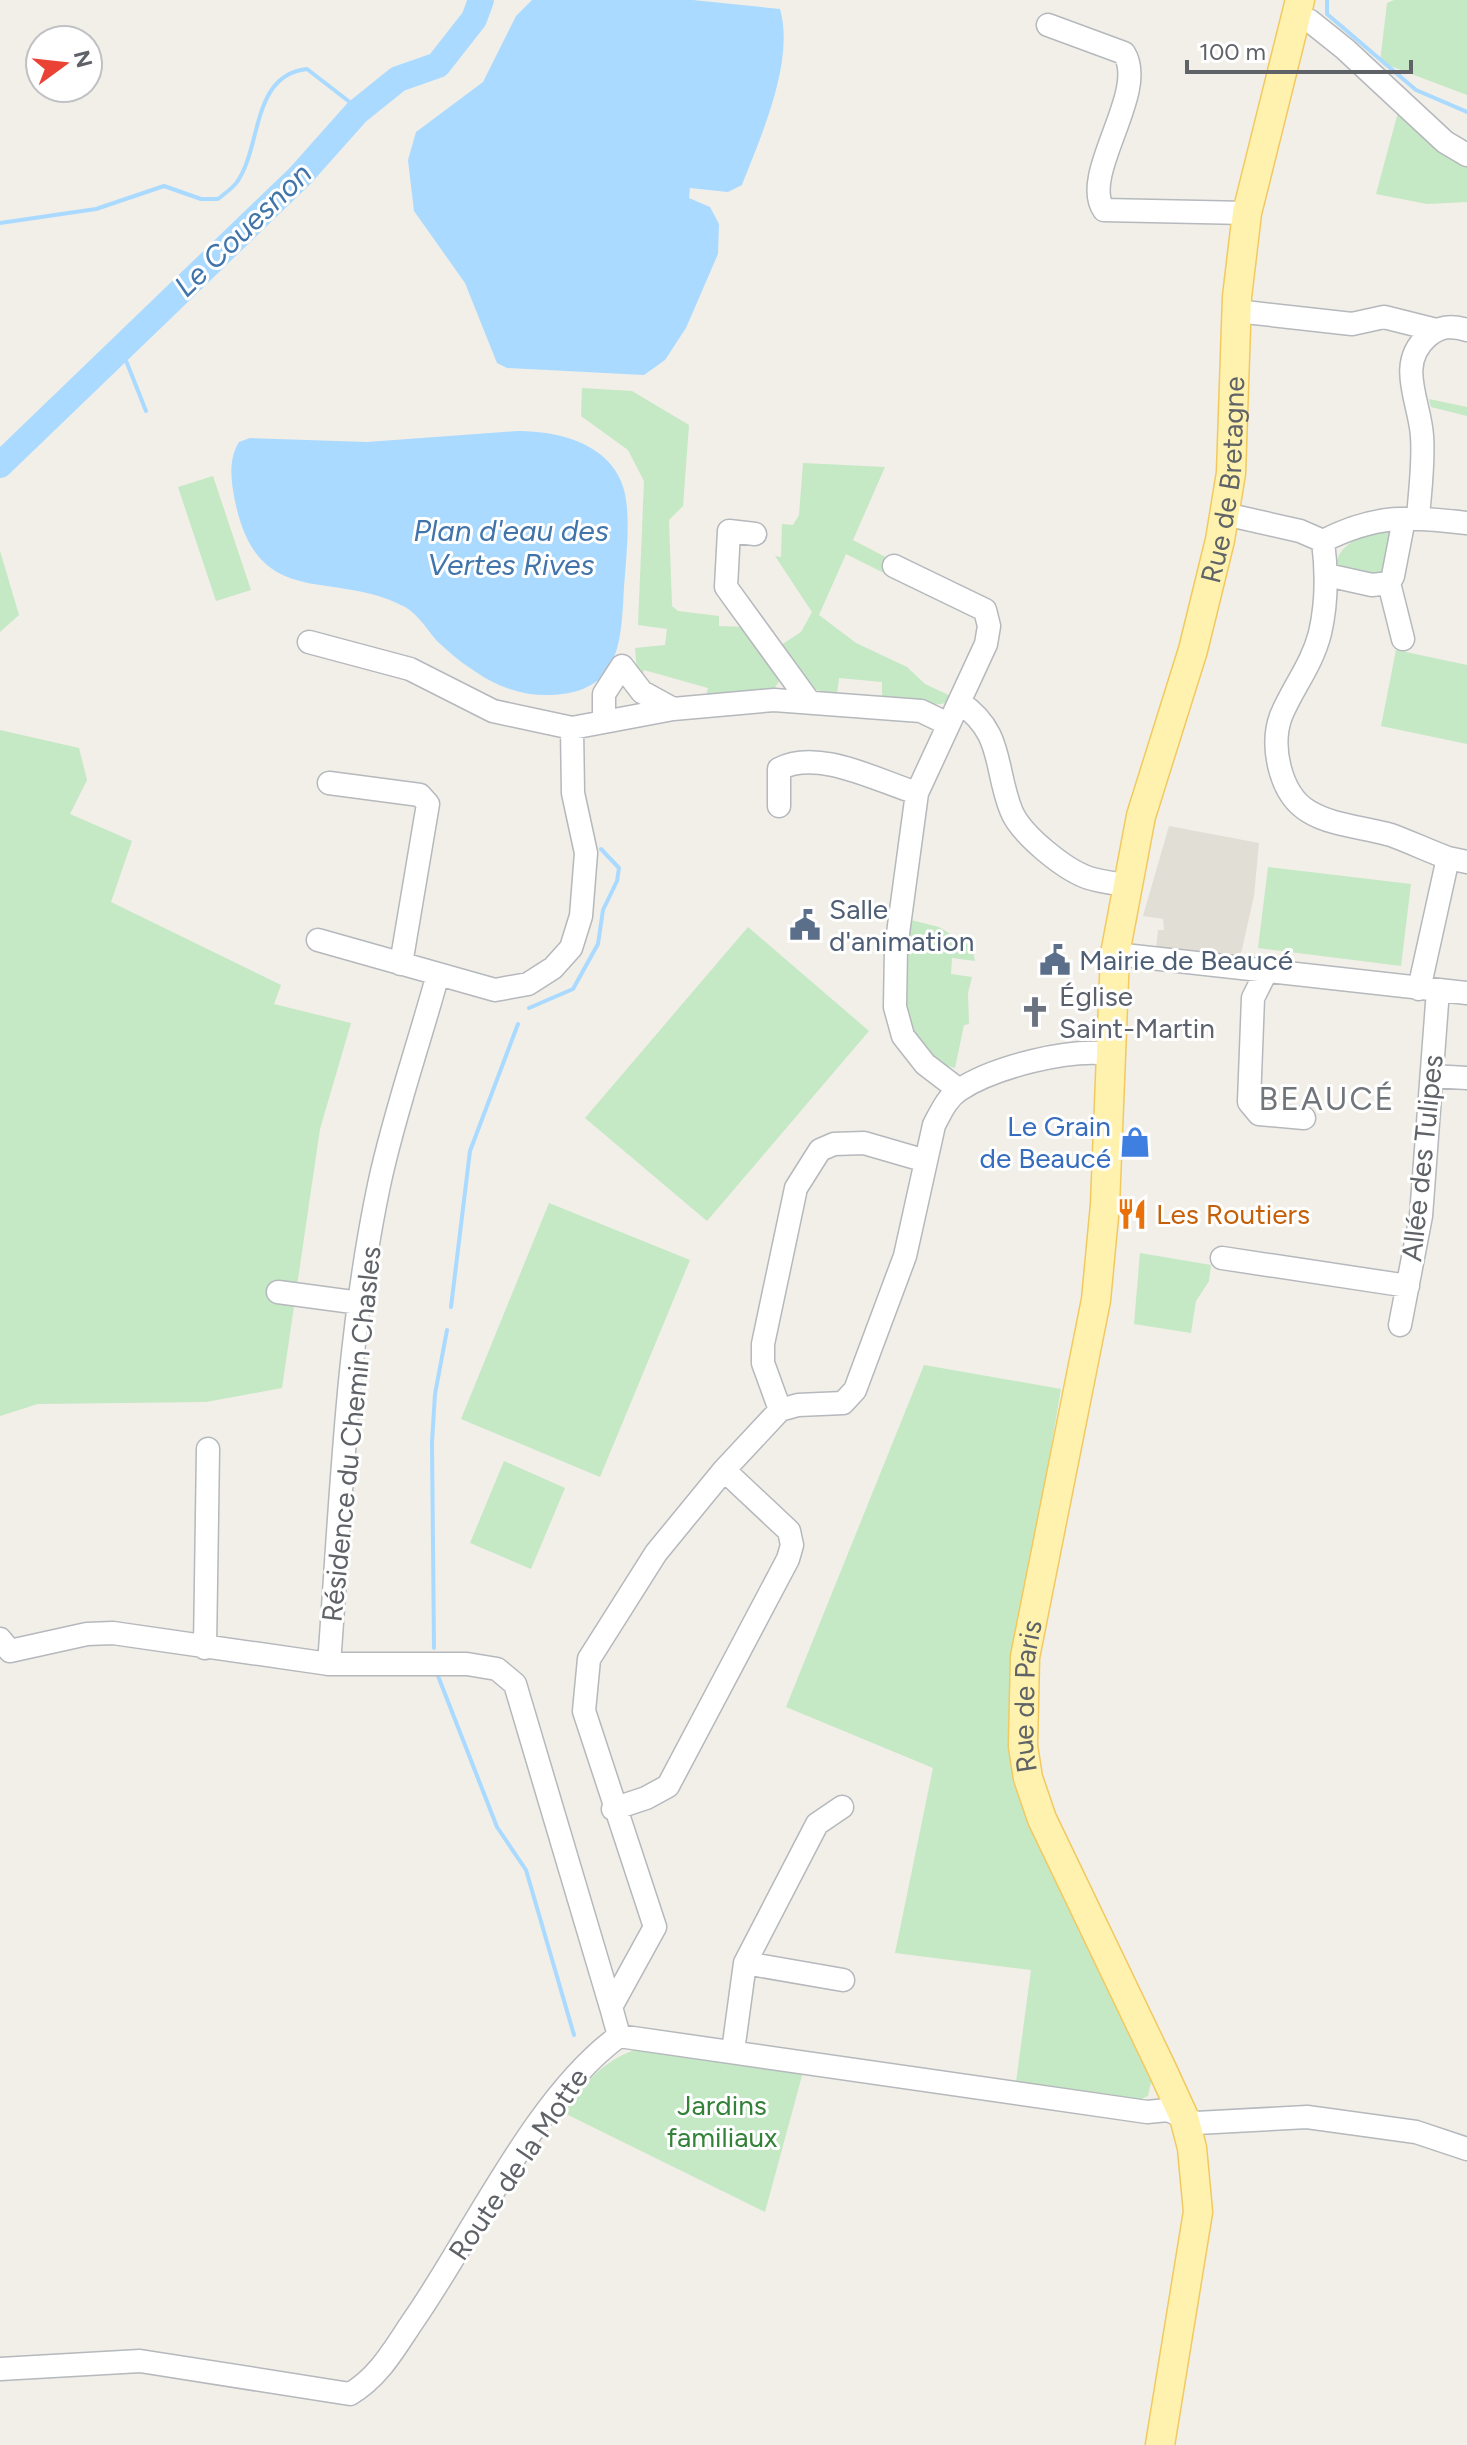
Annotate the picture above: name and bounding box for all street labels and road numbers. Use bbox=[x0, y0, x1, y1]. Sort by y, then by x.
street label: Rue de Bretagne bbox=[1193, 376, 1251, 586]
street label: Allée des Tulipes bbox=[1394, 1053, 1450, 1263]
street label: Résidence du Chemin Chasles bbox=[314, 1244, 388, 1624]
street label: Rue de Paris bbox=[1005, 1617, 1049, 1775]
street label: Route de la Motte bbox=[441, 2061, 595, 2267]

